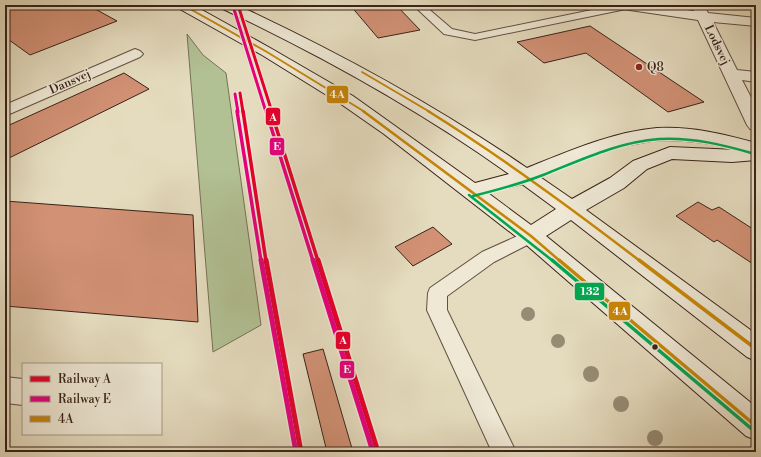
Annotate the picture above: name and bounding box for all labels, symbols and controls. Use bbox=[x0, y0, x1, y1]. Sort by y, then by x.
street label: Lodsvej bbox=[701, 22, 733, 68]
place label: Q8 bbox=[647, 60, 664, 75]
marker: Q8 bbox=[634, 62, 644, 72]
street label: Dansvej bbox=[47, 66, 93, 98]
line badge: 4A bbox=[326, 85, 349, 104]
text: 4A bbox=[329, 88, 346, 102]
line badge: A bbox=[265, 107, 281, 126]
text: A bbox=[268, 111, 278, 125]
line badge: E bbox=[269, 137, 285, 156]
text: E bbox=[273, 140, 281, 154]
line badge: 132 bbox=[574, 282, 605, 301]
text: 132 bbox=[581, 285, 600, 299]
line badge: 4A bbox=[608, 301, 631, 321]
text: 4A bbox=[612, 305, 629, 319]
line badge: A bbox=[335, 331, 351, 350]
text: A bbox=[338, 334, 348, 348]
unlabelled marker bbox=[650, 342, 660, 352]
line badge: E bbox=[339, 360, 355, 379]
legend bbox=[22, 363, 162, 435]
text: E bbox=[343, 363, 351, 377]
text: Railway A bbox=[58, 372, 112, 387]
text: Railway E bbox=[58, 392, 111, 407]
text: 4A bbox=[58, 412, 74, 427]

